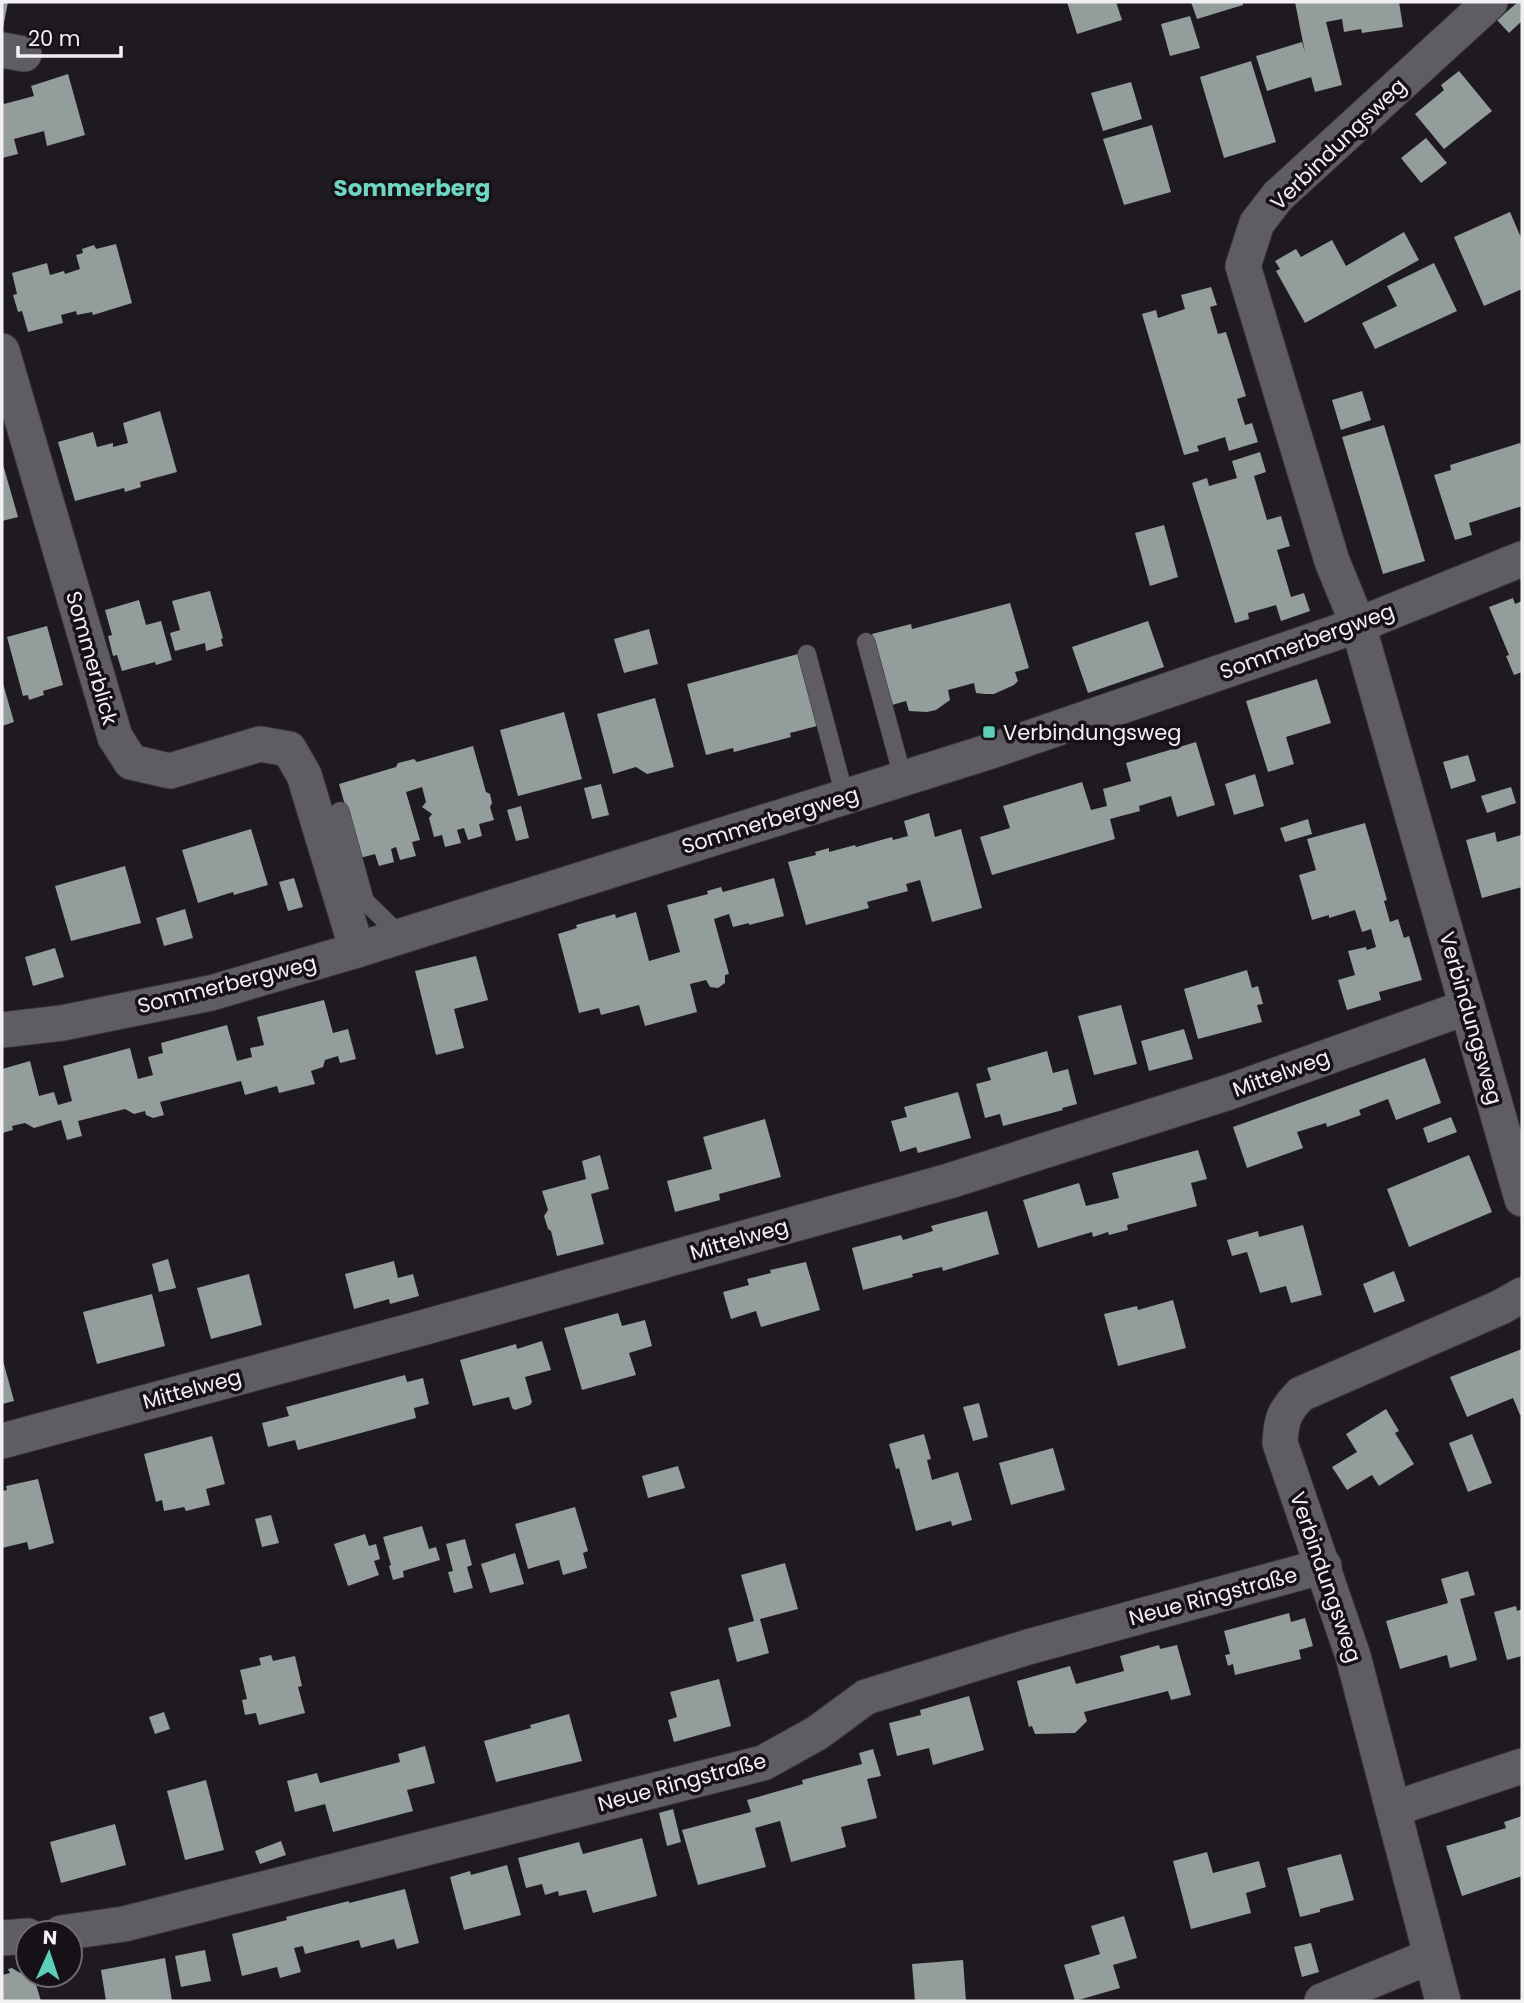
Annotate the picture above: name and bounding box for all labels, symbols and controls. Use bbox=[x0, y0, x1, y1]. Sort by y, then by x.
scale bar bbox=[18, 14, 121, 58]
text: 20 m bbox=[28, 24, 81, 53]
street label: Verbindungsweg bbox=[1264, 72, 1412, 216]
district label: Sommerberg bbox=[334, 172, 490, 204]
street label: Sommerblick bbox=[59, 588, 125, 728]
street label: Sommerbergweg bbox=[1216, 596, 1398, 686]
place label: Verbindungsweg bbox=[1003, 718, 1182, 747]
marker: Verbindungsweg bbox=[981, 724, 997, 740]
street label: Sommerbergweg bbox=[678, 779, 862, 861]
street label: Verbindungsweg bbox=[1432, 928, 1510, 1108]
street label: Sommerbergweg bbox=[134, 948, 320, 1020]
street label: Mittelweg bbox=[1229, 1042, 1333, 1104]
street label: Mittelweg bbox=[686, 1211, 792, 1267]
street label: Mittelweg bbox=[139, 1362, 245, 1416]
street label: Verbindungsweg bbox=[1283, 1488, 1369, 1666]
street label: Neue Ringstraße bbox=[1126, 1560, 1300, 1632]
street label: Neue Ringstraße bbox=[595, 1746, 769, 1818]
north arrow bbox=[14, 1919, 84, 1989]
text: N bbox=[42, 1924, 58, 1951]

